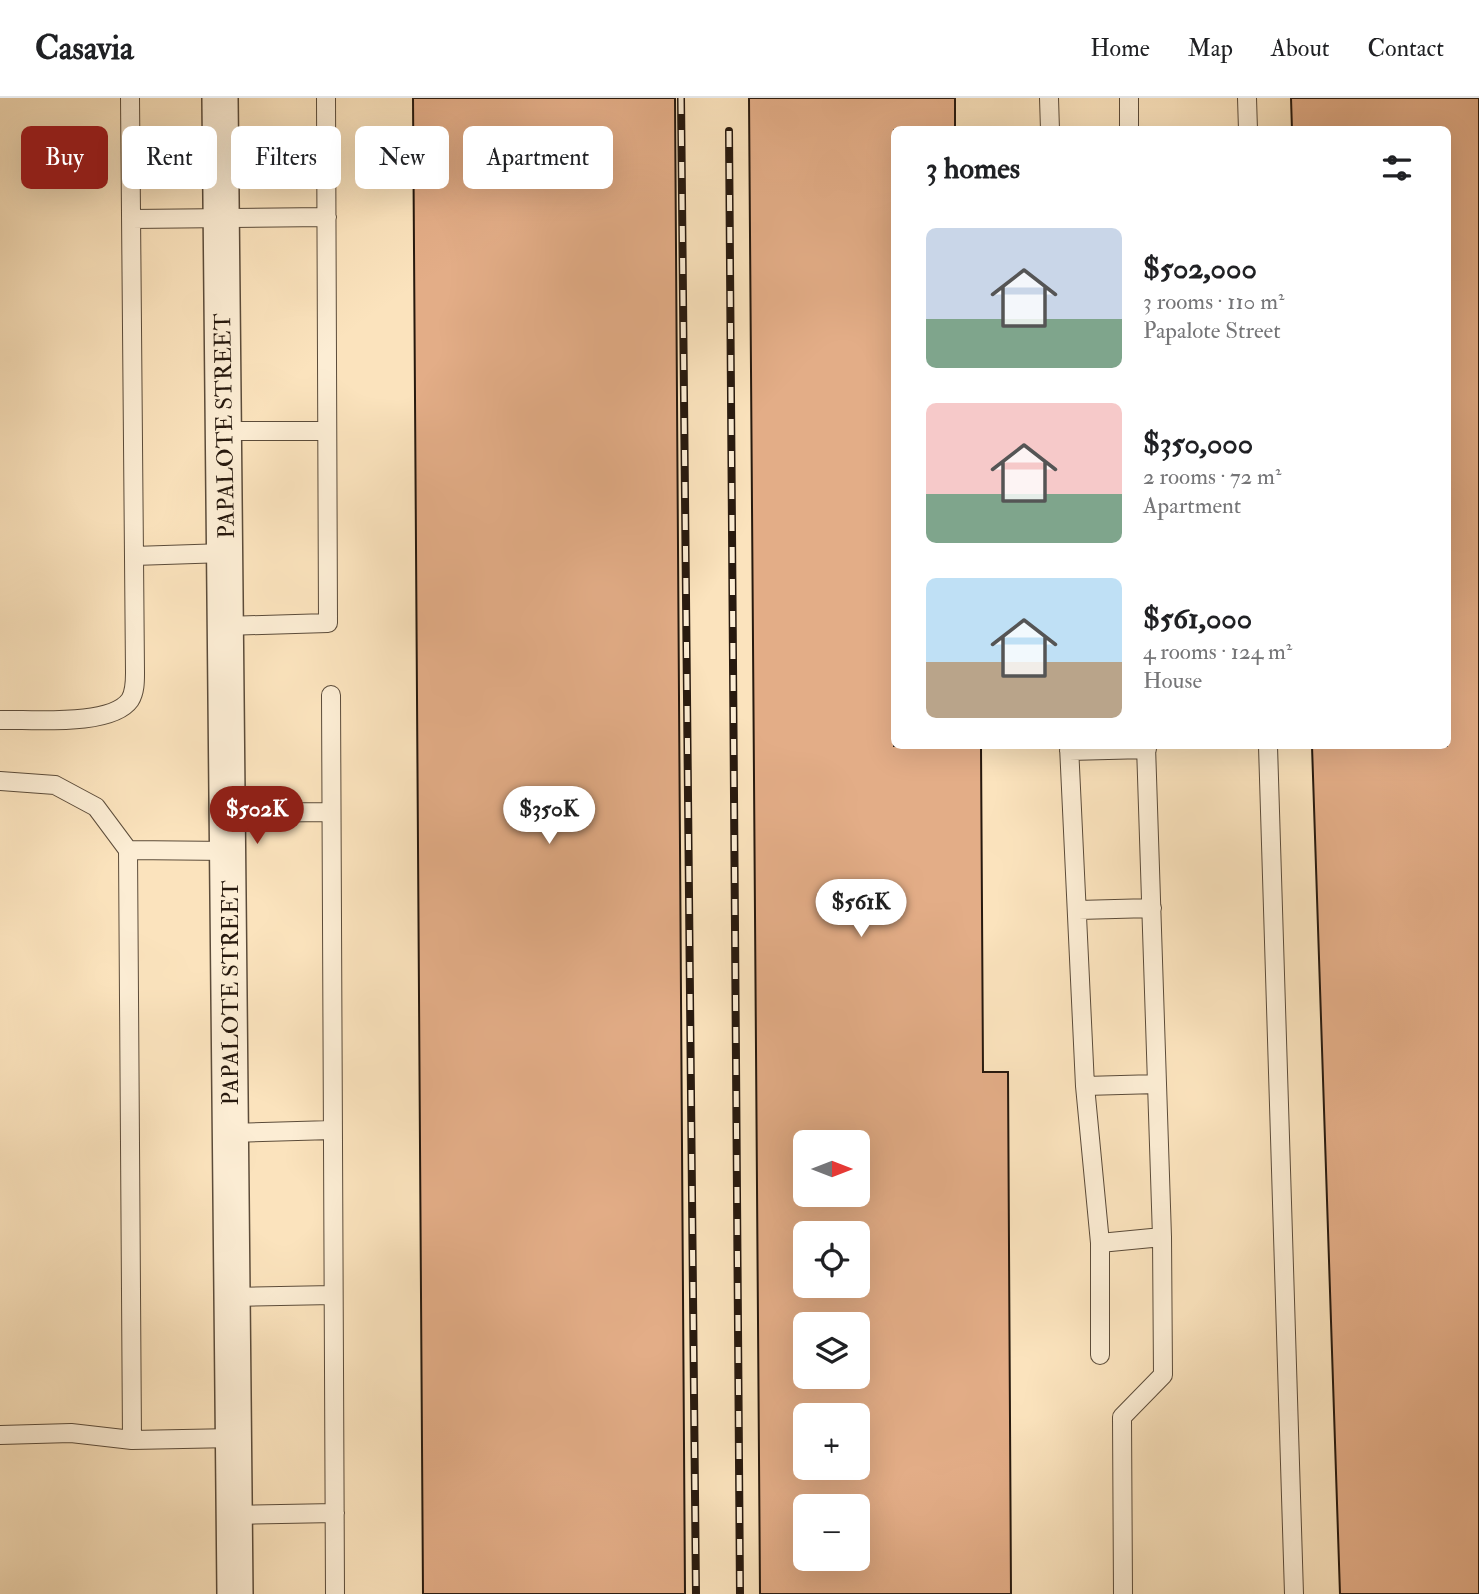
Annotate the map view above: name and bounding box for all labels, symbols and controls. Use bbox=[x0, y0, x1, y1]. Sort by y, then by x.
text: Casavia bbox=[35, 28, 134, 69]
text: Home bbox=[1090, 33, 1150, 64]
text: Map bbox=[1188, 33, 1233, 64]
text: About bbox=[1271, 33, 1330, 64]
text: Contact bbox=[1368, 33, 1444, 64]
chip: Buy bbox=[21, 126, 108, 189]
chip: Rent bbox=[122, 126, 217, 189]
chip: Filters bbox=[231, 126, 341, 189]
chip: New bbox=[355, 126, 449, 189]
chip: Apartment bbox=[463, 126, 613, 189]
icon: filters bbox=[1378, 149, 1416, 187]
text: 3 homes bbox=[926, 150, 1020, 187]
text: $502,000 bbox=[1143, 250, 1257, 287]
icon: home bbox=[982, 256, 1066, 340]
text: 3 rooms · 110 m² bbox=[1143, 287, 1284, 316]
street label: PAPALOTE STREET bbox=[208, 313, 241, 539]
text: Papalote Street bbox=[1143, 316, 1281, 345]
text: $350,000 bbox=[1143, 425, 1253, 462]
icon: home bbox=[982, 431, 1066, 515]
text: 2 rooms · 72 m² bbox=[1143, 462, 1281, 491]
text: Apartment bbox=[1143, 491, 1241, 520]
text: $561,000 bbox=[1143, 600, 1252, 637]
icon: home bbox=[982, 606, 1066, 690]
text: 4 rooms · 124 m² bbox=[1143, 637, 1292, 666]
text: House bbox=[1143, 666, 1202, 695]
pin: $502K bbox=[208, 786, 306, 846]
pin: $350K bbox=[500, 786, 598, 846]
text: $502K bbox=[226, 794, 288, 823]
text: $350K bbox=[519, 794, 579, 823]
street label: PAPALOTE STREET bbox=[216, 880, 245, 1106]
pin: $561K bbox=[812, 880, 910, 939]
text: $561K bbox=[832, 887, 890, 916]
north arrow bbox=[793, 1130, 870, 1208]
map controls bbox=[793, 1130, 870, 1571]
button: locate bbox=[793, 1221, 870, 1298]
button: layers bbox=[793, 1312, 870, 1389]
button: + bbox=[793, 1403, 870, 1480]
button: − bbox=[793, 1494, 870, 1571]

